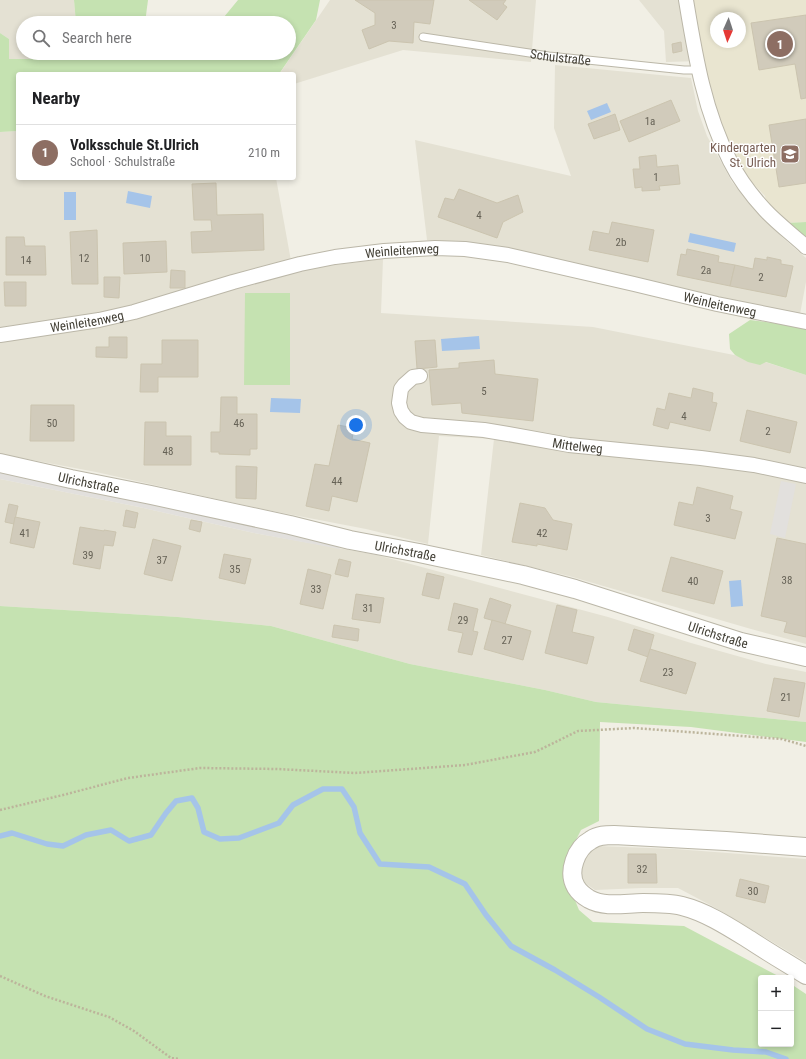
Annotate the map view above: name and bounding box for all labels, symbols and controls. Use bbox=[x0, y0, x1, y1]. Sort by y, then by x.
north arrow bbox=[710, 12, 746, 48]
search box bbox=[16, 16, 296, 60]
house number: 3 bbox=[391, 19, 397, 32]
icon: search bbox=[30, 27, 52, 49]
text: Search here bbox=[62, 29, 132, 47]
pin: 1 bbox=[767, 29, 793, 59]
street label: Schulstraße bbox=[529, 46, 592, 68]
text: Nearby bbox=[32, 88, 80, 108]
house number: 1a bbox=[645, 115, 655, 128]
text: Volksschule St.Ulrich bbox=[70, 136, 199, 154]
place label: Kindergarten St. Ulrich bbox=[710, 140, 776, 170]
school or university icon: Kindergarten St. Ulrich bbox=[779, 143, 801, 165]
text: 1 bbox=[42, 145, 48, 160]
text: 210 m bbox=[248, 145, 280, 160]
text: School · Schulstraße bbox=[70, 154, 175, 169]
house number: 1 bbox=[653, 171, 659, 184]
house number: 4 bbox=[476, 209, 482, 222]
house number: 2b bbox=[616, 236, 626, 249]
street label: Weinleitenweg bbox=[364, 240, 439, 261]
house number: 12 bbox=[79, 252, 89, 265]
house number: 10 bbox=[140, 252, 150, 265]
house number: 14 bbox=[21, 254, 32, 267]
house number: 2a bbox=[701, 264, 711, 277]
house number: 2 bbox=[758, 271, 764, 284]
street label: Weinleitenweg bbox=[682, 289, 758, 319]
street label: Weinleitenweg bbox=[49, 307, 125, 335]
house number: 5 bbox=[481, 385, 487, 398]
house number: 4 bbox=[681, 410, 687, 423]
your location bbox=[346, 415, 366, 435]
house number: 50 bbox=[47, 417, 57, 430]
house number: 46 bbox=[234, 417, 244, 430]
house number: 2 bbox=[765, 425, 771, 438]
street label: Mittelweg bbox=[551, 435, 603, 456]
house number: 48 bbox=[163, 445, 173, 458]
street label: Ulrichstraße bbox=[57, 469, 121, 496]
house number: 44 bbox=[332, 475, 343, 488]
house number: 3 bbox=[705, 512, 711, 525]
house number: 41 bbox=[20, 527, 30, 540]
house number: 42 bbox=[537, 527, 547, 540]
street label: Ulrichstraße bbox=[374, 537, 438, 564]
house number: 39 bbox=[83, 549, 93, 562]
house number: 37 bbox=[157, 554, 167, 567]
house number: 35 bbox=[230, 563, 240, 576]
house number: 38 bbox=[782, 574, 792, 587]
house number: 40 bbox=[688, 575, 698, 588]
house number: 33 bbox=[311, 583, 321, 596]
house number: 31 bbox=[363, 602, 373, 615]
house number: 29 bbox=[458, 614, 468, 627]
street label: Ulrichstraße bbox=[686, 618, 750, 651]
house number: 27 bbox=[502, 634, 512, 647]
house number: 23 bbox=[663, 666, 673, 679]
house number: 21 bbox=[781, 691, 791, 704]
house number: 32 bbox=[637, 863, 647, 876]
house number: 30 bbox=[748, 885, 758, 898]
map controls bbox=[758, 975, 794, 1047]
button: + bbox=[758, 975, 794, 1011]
button: − bbox=[758, 1011, 794, 1047]

